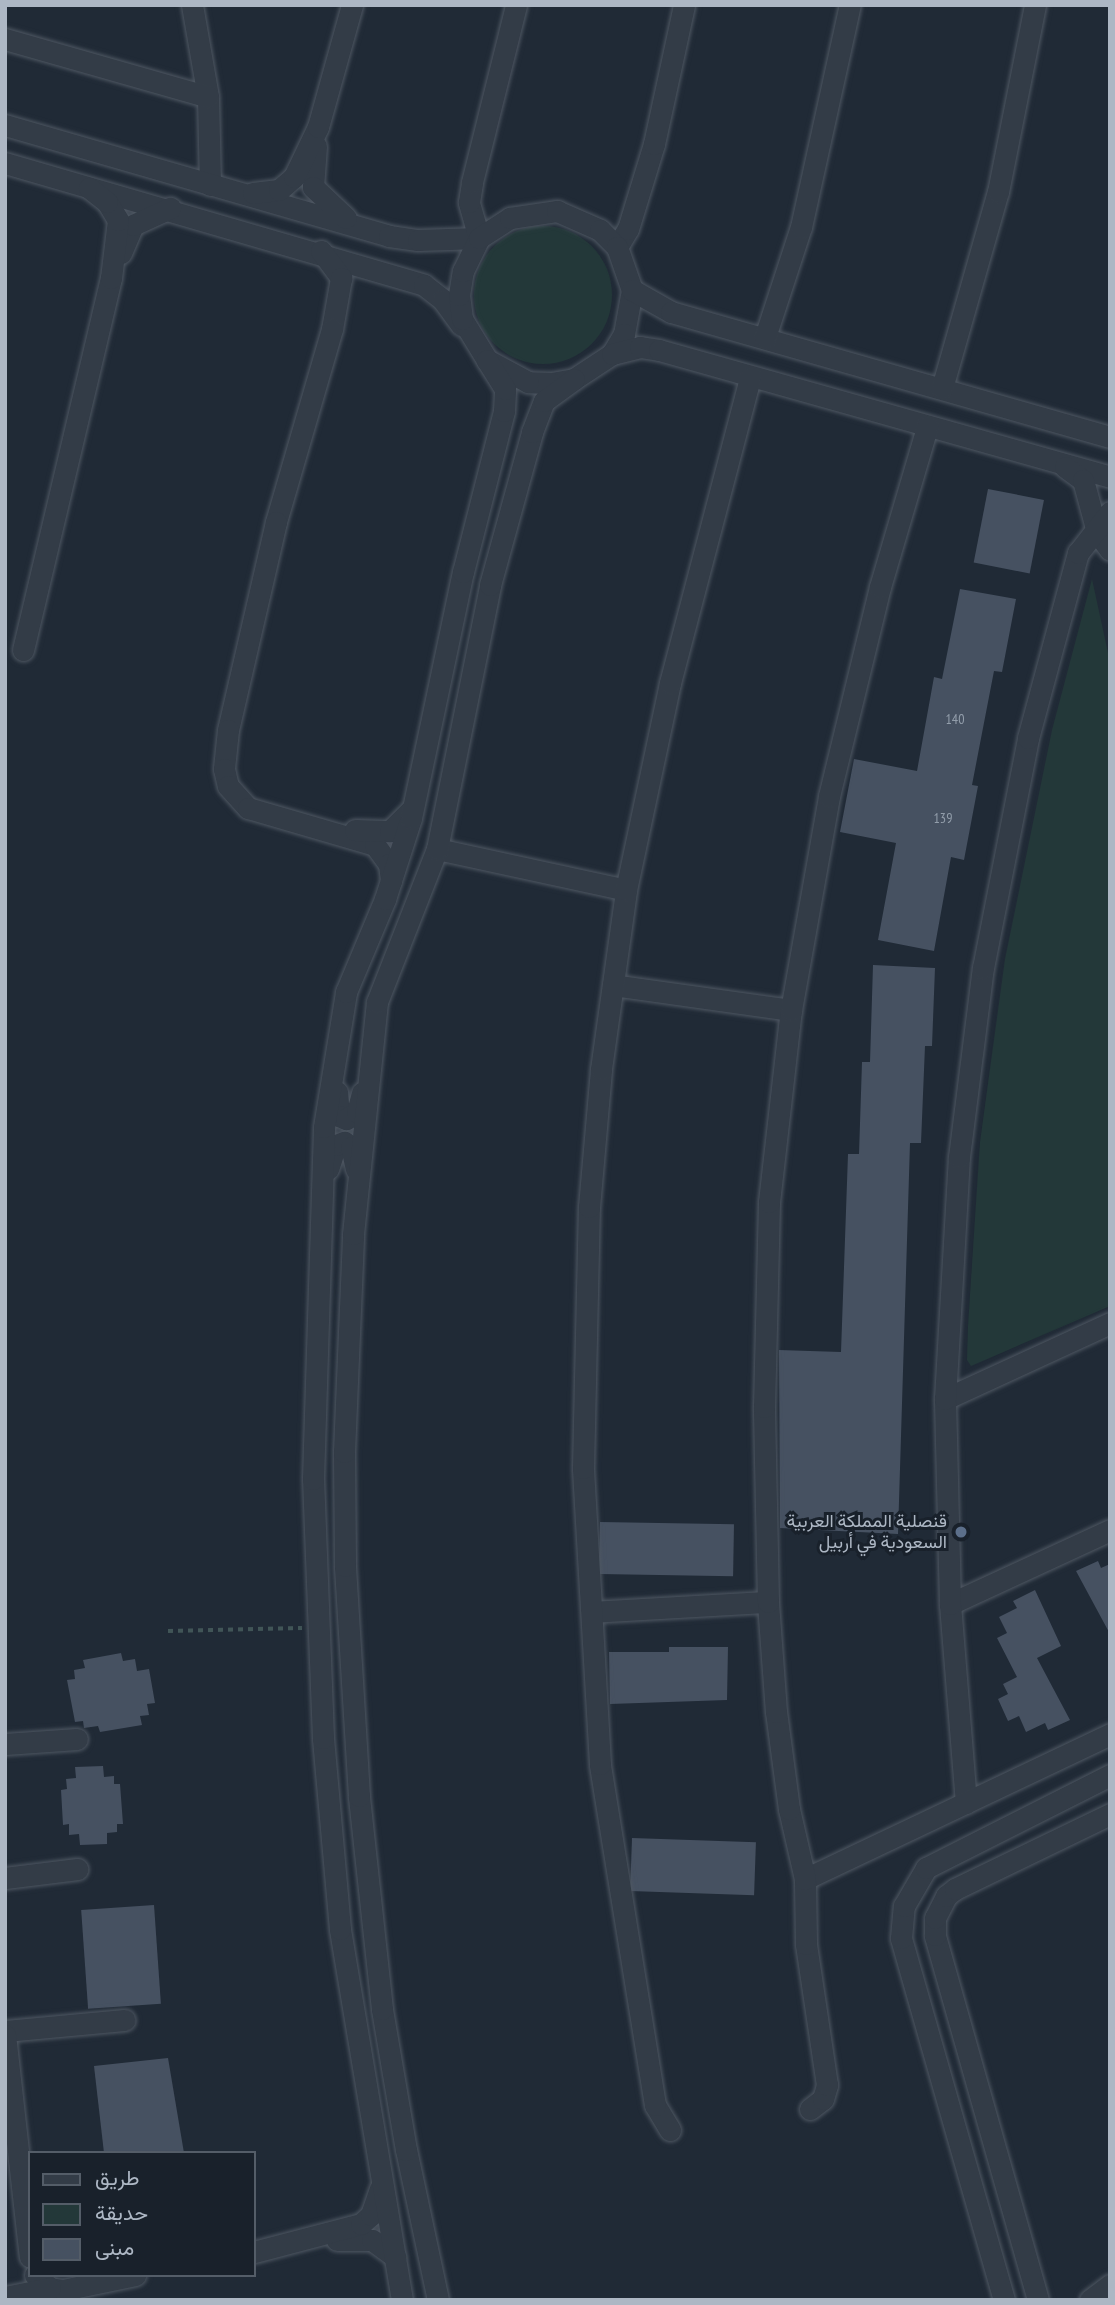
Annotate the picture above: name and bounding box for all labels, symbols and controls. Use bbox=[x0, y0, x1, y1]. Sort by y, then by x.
house number: 140 bbox=[946, 711, 964, 727]
house number: 139 bbox=[934, 810, 952, 826]
place label: قنصلية المملكة العربية السعودية في أربيل bbox=[786, 1511, 947, 1554]
marker: قنصلية المملكة العربية السعودية في أربيل bbox=[953, 1524, 969, 1540]
legend bbox=[28, 2151, 256, 2277]
text: طريق bbox=[95, 2164, 140, 2191]
text: حديقة bbox=[95, 2199, 148, 2226]
text: مبنى bbox=[95, 2234, 134, 2261]

